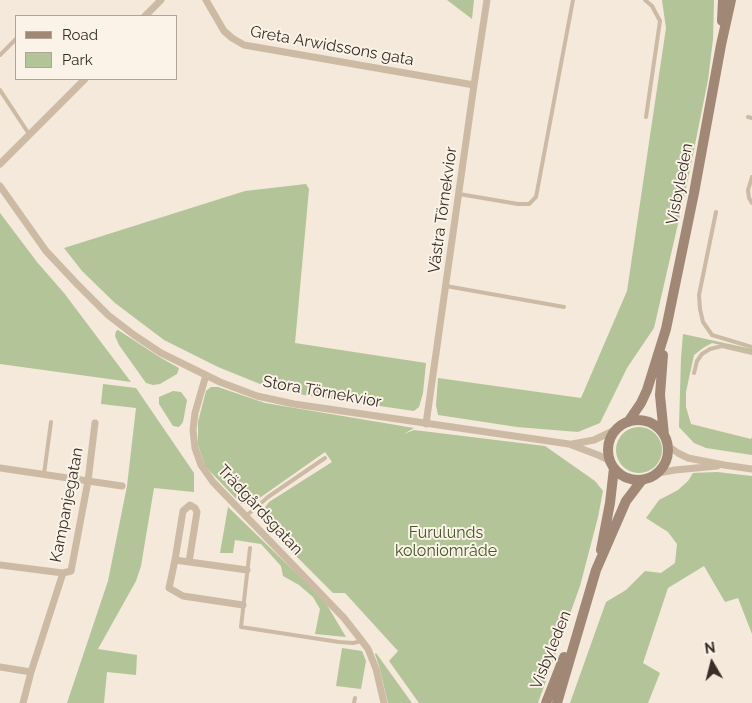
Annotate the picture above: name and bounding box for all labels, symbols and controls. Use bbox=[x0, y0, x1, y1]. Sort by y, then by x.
legend bbox=[15, 15, 178, 80]
street label: Greta Arwidssons gata bbox=[249, 22, 415, 70]
text: Road bbox=[62, 26, 98, 44]
text: Park bbox=[62, 51, 93, 69]
street label: Visbyleden bbox=[663, 142, 697, 226]
street label: Västra Törnekvior bbox=[425, 145, 461, 275]
street label: Stora Törnekvior bbox=[261, 372, 383, 412]
street label: Kampanjegatan bbox=[46, 446, 88, 564]
street label: Trädgårdsgatan bbox=[213, 461, 307, 559]
park label: Furulunds koloniområde bbox=[395, 523, 497, 561]
street label: Visbyleden bbox=[527, 608, 575, 692]
north arrow bbox=[687, 638, 737, 688]
text: N bbox=[704, 639, 716, 657]

